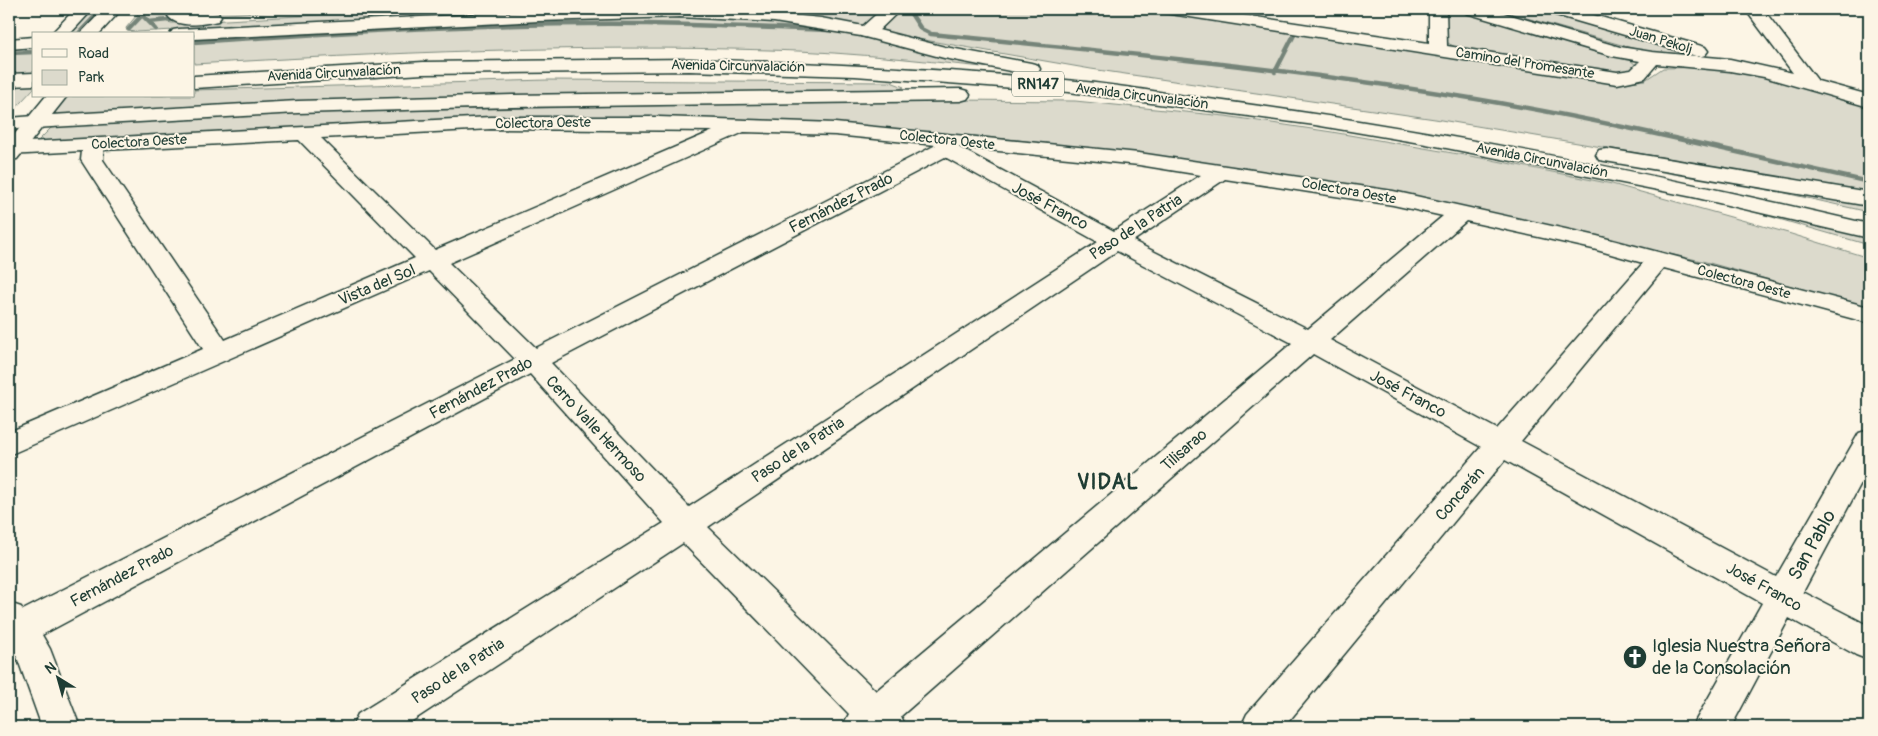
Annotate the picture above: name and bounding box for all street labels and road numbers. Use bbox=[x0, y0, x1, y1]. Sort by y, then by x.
street label: Juan Pekolj bbox=[1627, 22, 1695, 58]
street label: Camino del Promesante bbox=[1454, 44, 1596, 82]
street label: Avenida Circunvalación bbox=[671, 56, 805, 76]
street label: Avenida Circunvalación bbox=[267, 61, 401, 85]
road number: RN147 bbox=[1012, 72, 1064, 96]
street label: Avenida Circunvalación bbox=[1074, 79, 1210, 113]
street label: Colectora Oeste bbox=[495, 114, 591, 132]
street label: Colectora Oeste bbox=[898, 127, 996, 153]
street label: Colectora Oeste bbox=[91, 131, 187, 153]
street label: Avenida Circunvalación bbox=[1475, 139, 1609, 181]
street label: Fernández Prado bbox=[786, 168, 897, 238]
street label: Colectora Oeste bbox=[1300, 174, 1398, 208]
street label: José Franco bbox=[1008, 178, 1092, 235]
street label: Paso de la Patria bbox=[1086, 190, 1186, 264]
street label: Vista del Sol bbox=[335, 260, 419, 310]
street label: Colectora Oeste bbox=[1696, 261, 1793, 303]
street label: Fernández Prado bbox=[426, 352, 536, 424]
street label: José Franco bbox=[1366, 366, 1450, 423]
street label: Cerro Valle Hermoso bbox=[541, 372, 651, 487]
street label: Paso de la Patria bbox=[748, 413, 848, 487]
street label: Tilisarao bbox=[1157, 424, 1212, 476]
street label: Concarán bbox=[1431, 463, 1489, 525]
street label: San Pablo bbox=[1783, 506, 1841, 584]
street label: Fernández Prado bbox=[67, 540, 177, 612]
street label: José Franco bbox=[1723, 558, 1806, 616]
street label: Paso de la Patria bbox=[408, 634, 508, 708]

